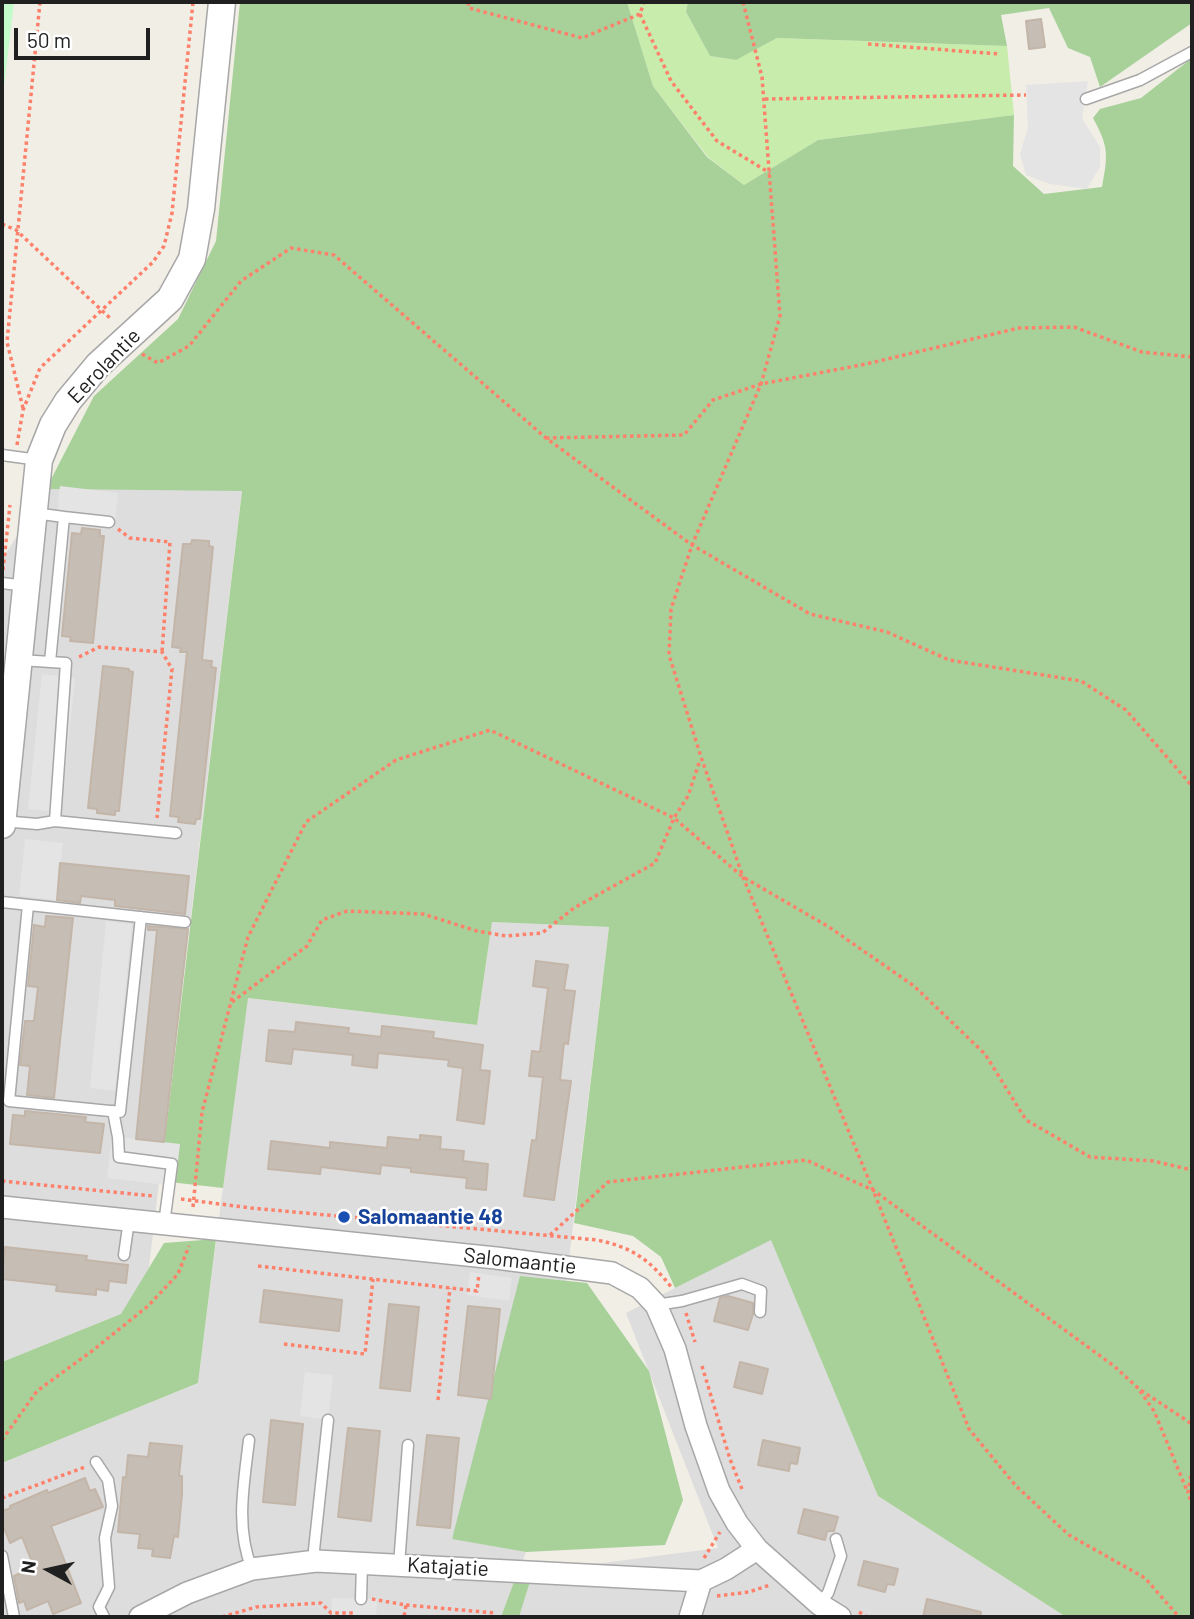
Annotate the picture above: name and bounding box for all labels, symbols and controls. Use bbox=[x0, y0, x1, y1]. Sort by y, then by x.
scale bar bbox=[18, 14, 154, 58]
text: 50 m bbox=[27, 27, 71, 52]
street label: Eerolantie bbox=[62, 323, 146, 409]
place label: Salomaantie 48 bbox=[358, 1204, 503, 1230]
marker: Salomaantie 48 bbox=[336, 1209, 352, 1225]
street label: Salomaantie bbox=[462, 1243, 578, 1279]
north arrow bbox=[14, 1535, 84, 1605]
street label: Katajatie bbox=[406, 1552, 490, 1582]
text: N bbox=[15, 1559, 40, 1575]

